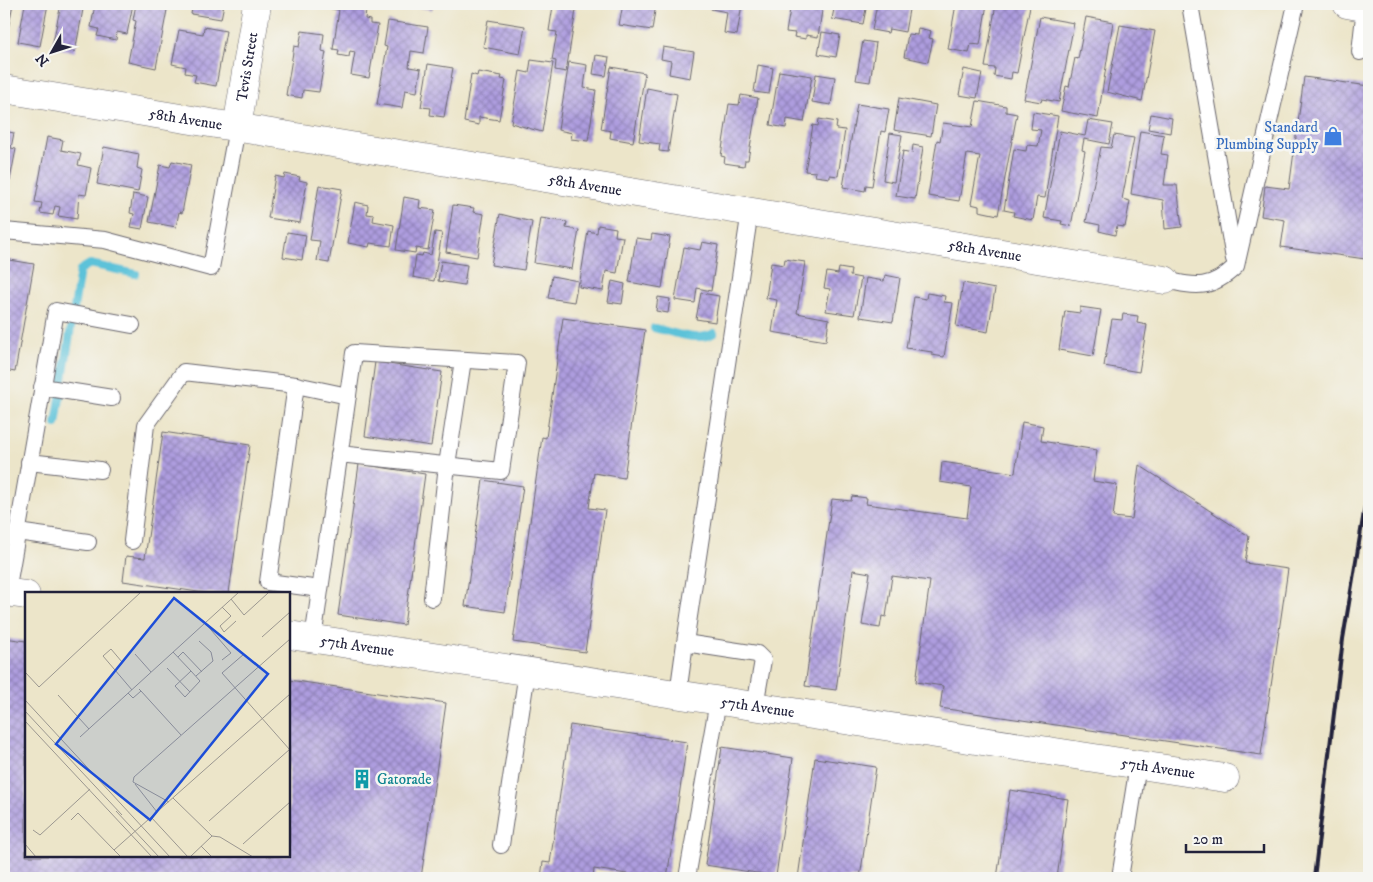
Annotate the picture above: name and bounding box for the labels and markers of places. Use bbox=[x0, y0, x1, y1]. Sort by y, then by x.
place label: Standard Plumbing Supply bbox=[1216, 118, 1319, 154]
shop icon: Standard Plumbing Supply bbox=[1322, 125, 1344, 147]
building icon: Gatorade bbox=[351, 768, 373, 790]
place label: Gatorade bbox=[377, 770, 432, 789]

